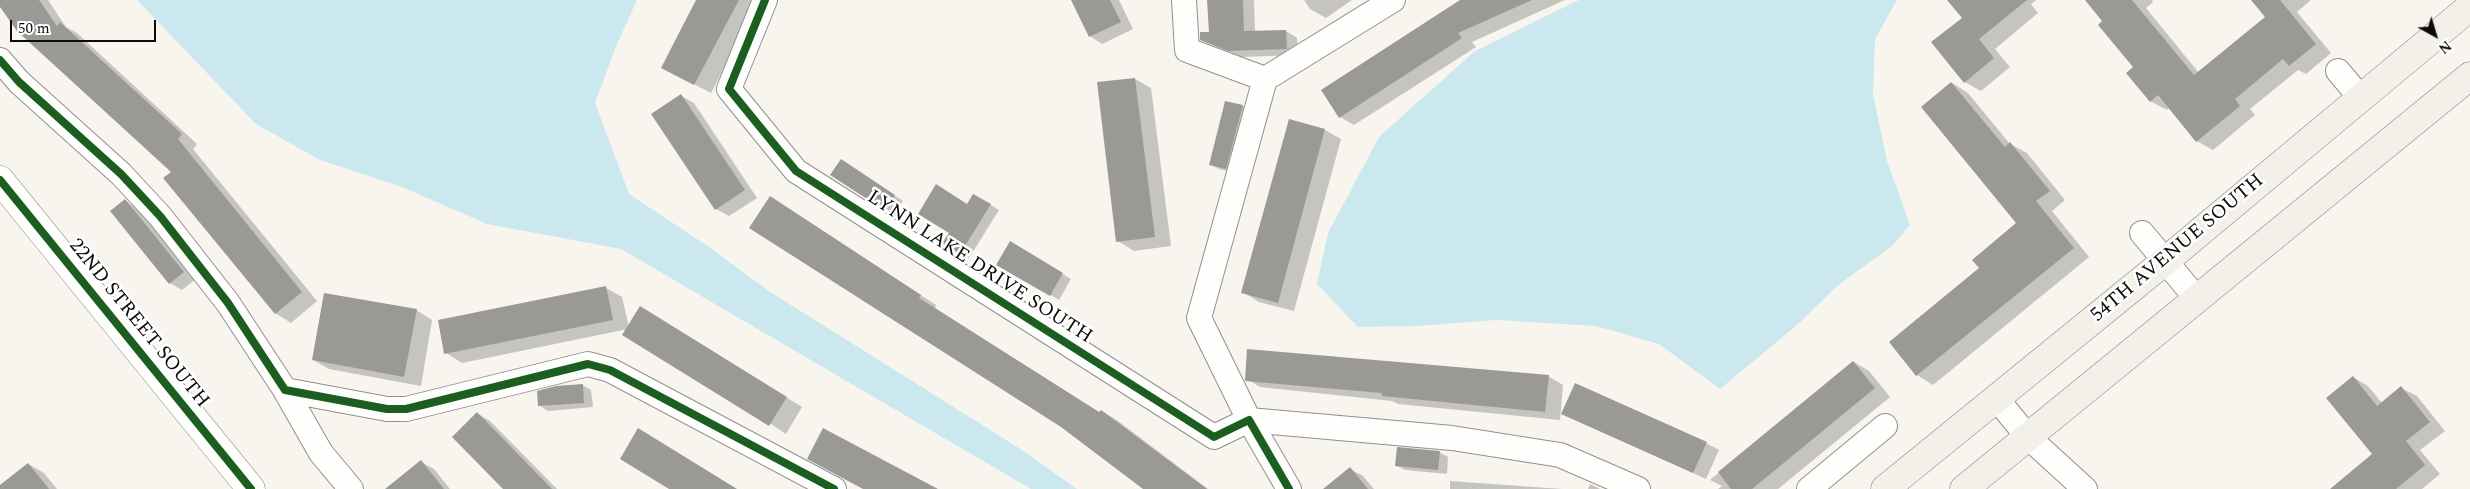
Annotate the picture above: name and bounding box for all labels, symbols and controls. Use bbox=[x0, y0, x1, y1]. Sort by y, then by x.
scale bar bbox=[12, 10, 159, 42]
north arrow bbox=[2410, 10, 2460, 60]
text: 50 m bbox=[18, 17, 50, 40]
text: N bbox=[2434, 35, 2456, 59]
street label: 54TH AVENUE SOUTH bbox=[2087, 170, 2269, 328]
street label: LYNN LAKE DRIVE SOUTH bbox=[862, 186, 1096, 350]
street label: 22ND STREET SOUTH bbox=[62, 235, 214, 413]

